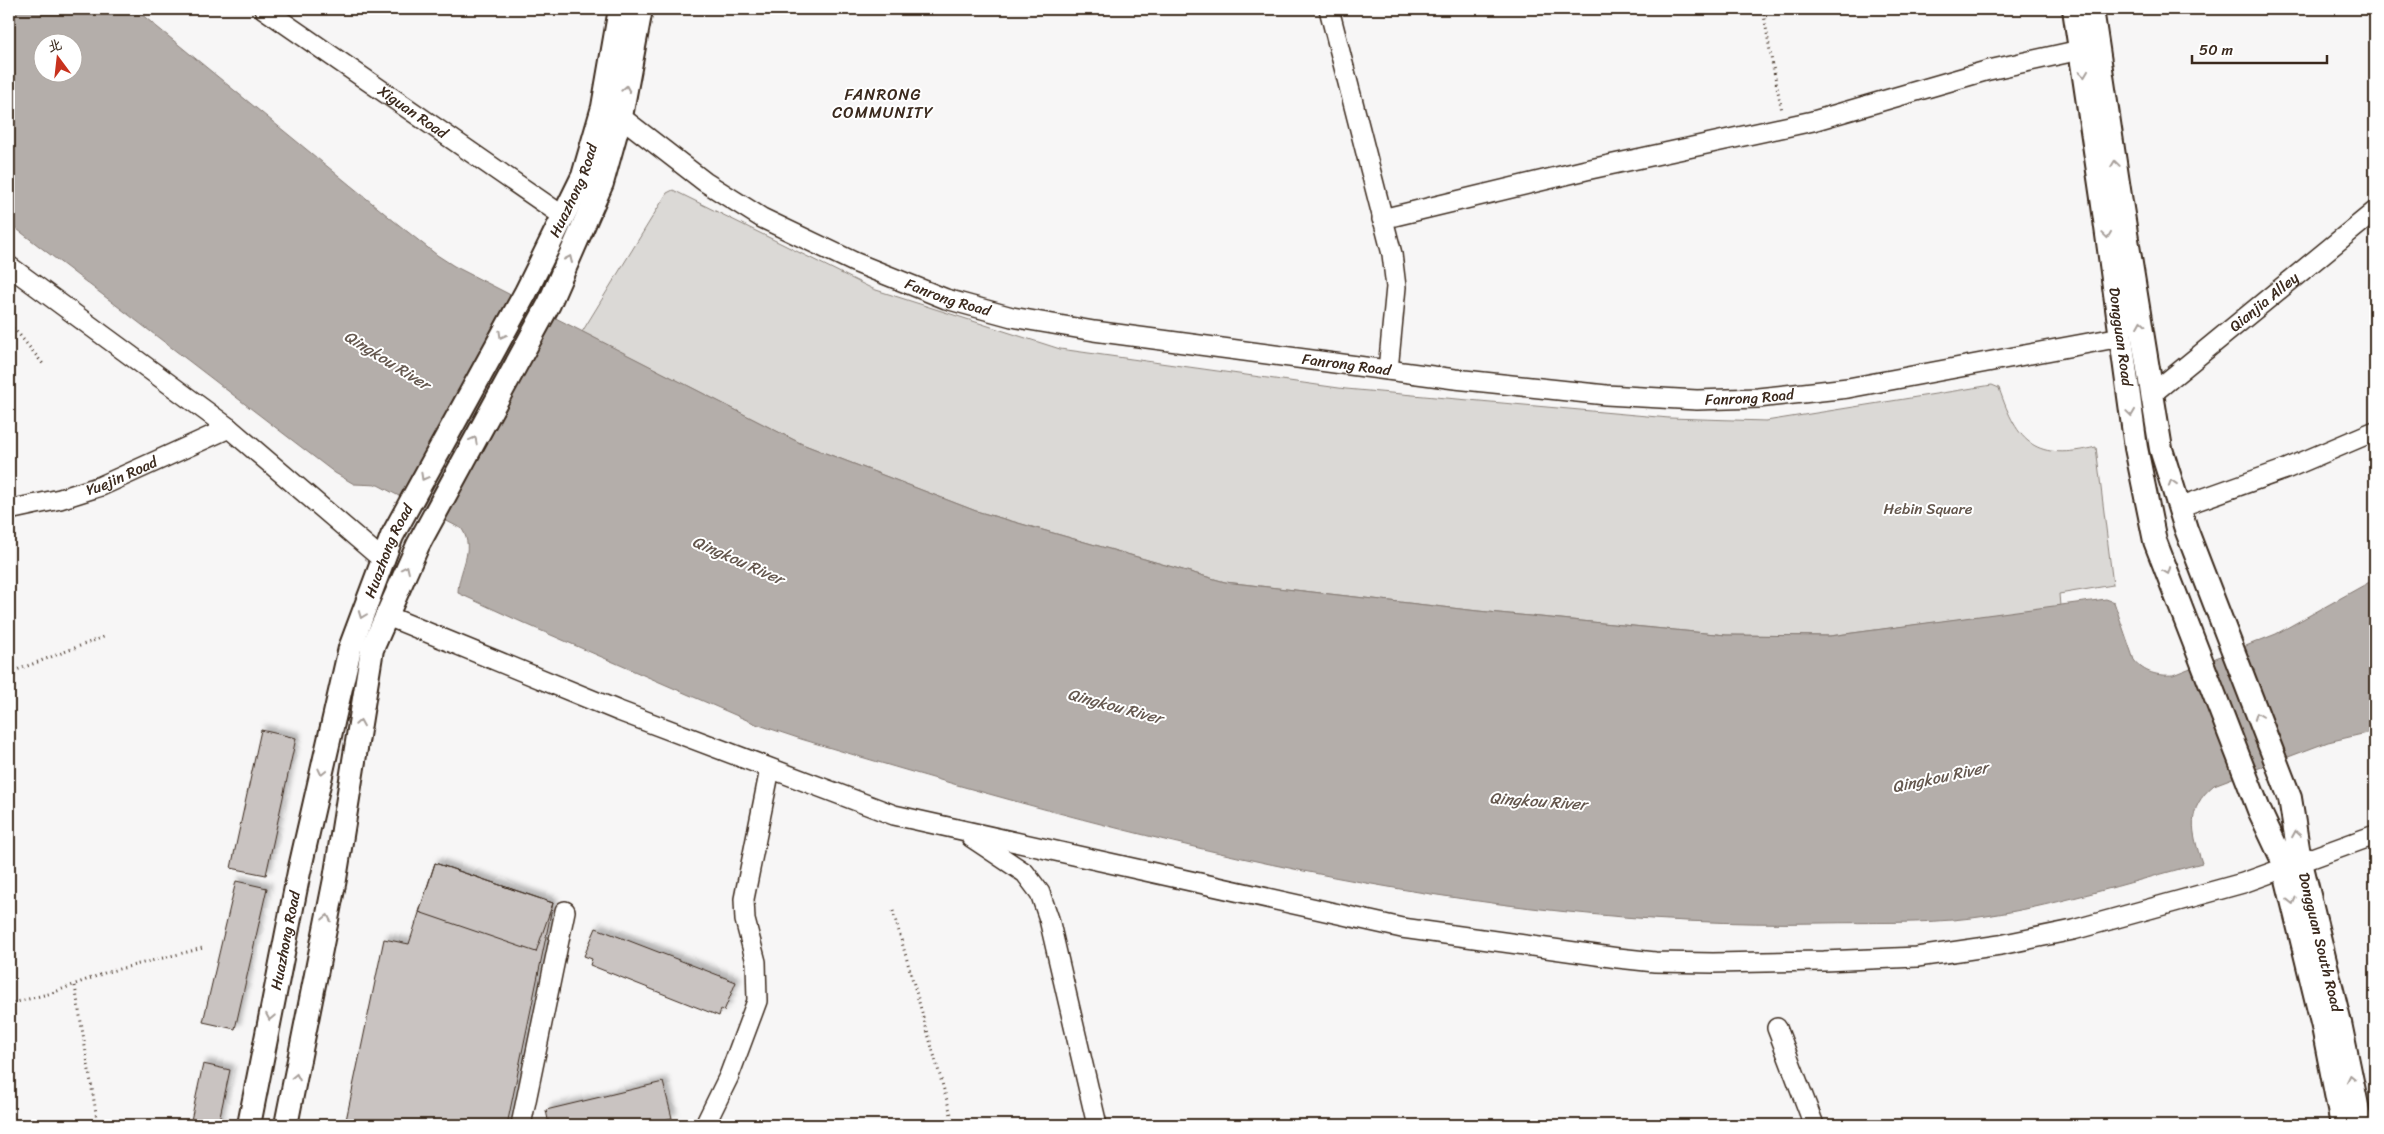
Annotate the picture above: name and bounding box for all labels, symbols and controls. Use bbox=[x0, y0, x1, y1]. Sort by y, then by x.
north arrow bbox=[32, 32, 82, 82]
text: 北 bbox=[45, 32, 65, 60]
scale bar bbox=[2192, 32, 2326, 64]
text: 50 m bbox=[2199, 37, 2234, 63]
one-way arrow bbox=[2078, 71, 2089, 79]
street label: Xiguan Road bbox=[372, 78, 454, 146]
district label: FANRONG COMMUNITY bbox=[832, 80, 934, 127]
one-way arrow bbox=[621, 85, 631, 94]
street label: Huazhong Road bbox=[542, 139, 605, 242]
one-way arrow bbox=[2110, 159, 2120, 168]
one-way arrow bbox=[2101, 231, 2112, 239]
one-way arrow bbox=[562, 255, 573, 264]
street label: Qianjia Alley bbox=[2223, 265, 2305, 339]
street label: Fanrong Road bbox=[901, 271, 995, 324]
street label: Dongguan Road bbox=[2101, 286, 2141, 389]
one-way arrow bbox=[2136, 320, 2146, 328]
water label: Qingkou River bbox=[338, 322, 439, 400]
one-way arrow bbox=[499, 329, 509, 338]
street label: Fanrong Road bbox=[1300, 346, 1393, 383]
street label: Fanrong Road bbox=[1704, 381, 1796, 413]
one-way arrow bbox=[2125, 410, 2136, 418]
one-way arrow bbox=[468, 437, 478, 446]
street label: Yuejin Road bbox=[83, 449, 163, 503]
one-way arrow bbox=[420, 472, 430, 481]
one-way arrow bbox=[2168, 480, 2178, 488]
park label: Hebin Square bbox=[1884, 496, 1973, 522]
street label: Huazhong Road bbox=[357, 498, 421, 602]
water label: Qingkou River bbox=[688, 527, 791, 594]
one-way arrow bbox=[400, 565, 411, 574]
one-way arrow bbox=[2161, 567, 2171, 575]
one-way arrow bbox=[358, 610, 368, 619]
water label: Qingkou River bbox=[1064, 679, 1169, 733]
one-way arrow bbox=[2254, 712, 2264, 721]
one-way arrow bbox=[354, 719, 364, 728]
water label: Qingkou River bbox=[1889, 752, 1994, 801]
one-way arrow bbox=[317, 768, 328, 776]
water label: Qingkou River bbox=[1489, 783, 1591, 819]
one-way arrow bbox=[2291, 829, 2301, 838]
street label: Dongguan South Road bbox=[2291, 870, 2350, 1016]
street label: Huazhong Road bbox=[263, 888, 308, 992]
one-way arrow bbox=[2286, 897, 2297, 906]
one-way arrow bbox=[321, 914, 332, 922]
one-way arrow bbox=[266, 1012, 276, 1021]
one-way arrow bbox=[290, 1073, 300, 1082]
one-way arrow bbox=[2346, 1073, 2357, 1082]

